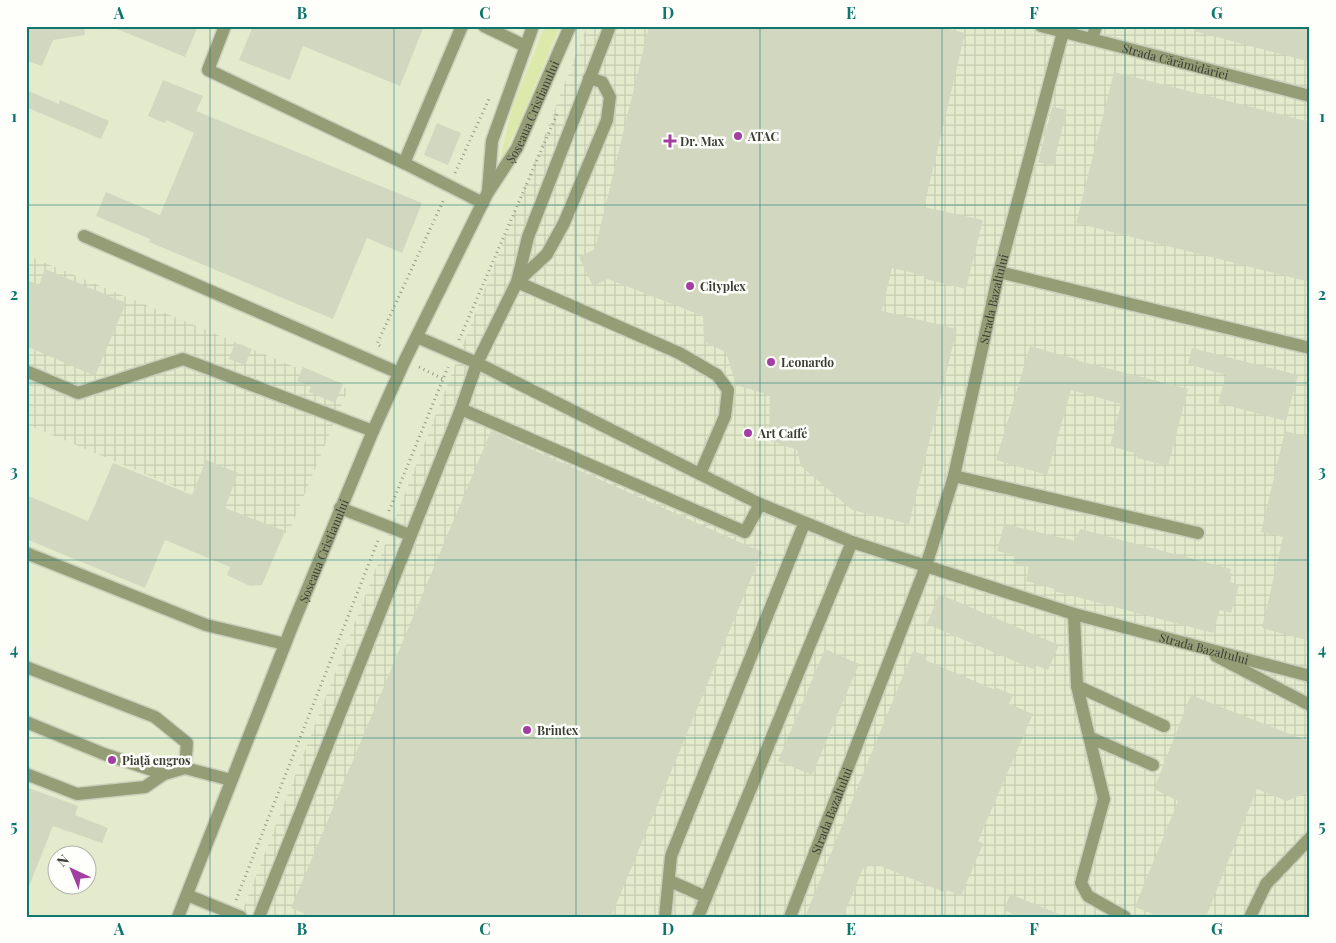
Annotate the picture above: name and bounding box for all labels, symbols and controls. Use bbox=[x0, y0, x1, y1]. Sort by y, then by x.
text: A bbox=[113, 2, 125, 23]
text: B bbox=[297, 2, 308, 23]
text: C bbox=[479, 2, 491, 23]
text: D bbox=[662, 2, 674, 23]
text: E bbox=[846, 2, 856, 23]
text: F bbox=[1029, 2, 1039, 23]
text: G bbox=[1211, 2, 1223, 23]
street label: Strada Cărămidăriei bbox=[1121, 40, 1231, 83]
street label: Șoseaua Cristianului bbox=[502, 57, 562, 166]
text: 1 bbox=[11, 105, 17, 126]
text: 1 bbox=[1319, 105, 1325, 126]
place label: ATAC bbox=[747, 128, 779, 144]
marker: ATAC bbox=[732, 130, 744, 142]
place label: Dr. Max bbox=[680, 133, 725, 149]
marker: Dr. Max bbox=[664, 135, 676, 147]
street label: Strada Bazaltului bbox=[975, 252, 1012, 345]
place label: Cityplex bbox=[700, 278, 746, 294]
marker: Cityplex bbox=[684, 280, 696, 292]
text: 2 bbox=[10, 283, 18, 304]
text: 2 bbox=[1318, 283, 1326, 304]
place label: Leonardo bbox=[781, 354, 834, 370]
marker: Leonardo bbox=[765, 356, 777, 368]
place label: Art Caffé bbox=[757, 425, 807, 441]
marker: Art Caffé bbox=[742, 427, 754, 439]
text: 3 bbox=[10, 460, 18, 481]
text: 3 bbox=[1318, 460, 1326, 481]
street label: Șoseaua Cristianului bbox=[295, 496, 352, 605]
street label: Strada Bazaltului bbox=[1158, 629, 1251, 668]
text: 4 bbox=[10, 638, 18, 659]
text: 4 bbox=[1318, 638, 1326, 659]
place label: Brintex bbox=[537, 722, 579, 738]
marker: Brintex bbox=[521, 724, 533, 736]
place label: Piață engros bbox=[122, 752, 191, 768]
marker: Piață engros bbox=[106, 754, 118, 766]
street label: Strada Bazaltului bbox=[807, 765, 855, 856]
text: 5 bbox=[10, 815, 18, 836]
text: 5 bbox=[1318, 815, 1326, 836]
north arrow bbox=[48, 846, 98, 896]
text: N bbox=[52, 850, 73, 871]
text: A bbox=[113, 918, 125, 939]
text: B bbox=[297, 918, 308, 939]
text: C bbox=[479, 918, 491, 939]
text: D bbox=[662, 918, 674, 939]
text: E bbox=[846, 918, 856, 939]
text: F bbox=[1029, 918, 1039, 939]
text: G bbox=[1211, 918, 1223, 939]

